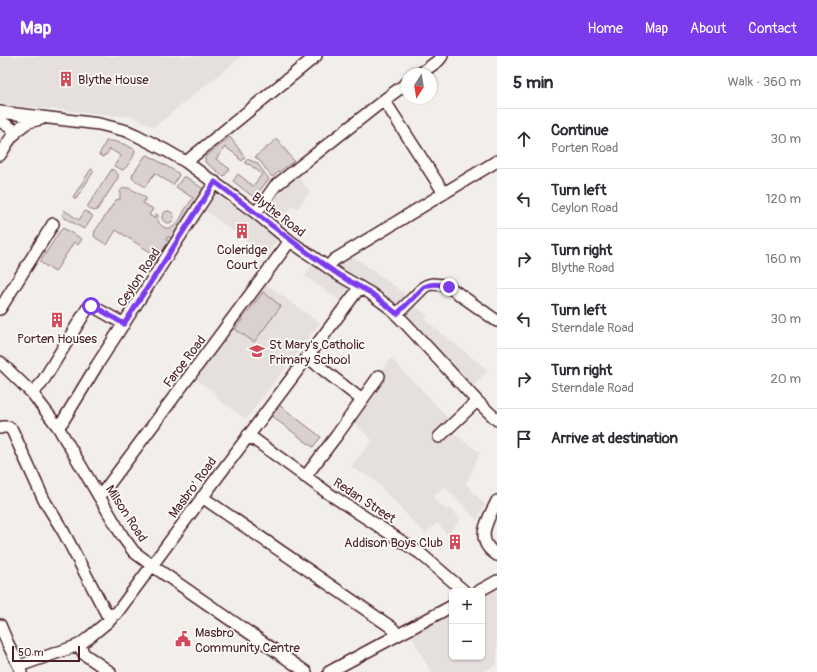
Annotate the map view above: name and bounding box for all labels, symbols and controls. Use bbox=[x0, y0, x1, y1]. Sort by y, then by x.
text: Map bbox=[20, 16, 51, 40]
text: Home bbox=[588, 20, 623, 37]
text: Map bbox=[645, 20, 668, 37]
text: About bbox=[690, 20, 726, 37]
text: Contact bbox=[748, 20, 797, 37]
north arrow bbox=[401, 68, 437, 104]
building icon: Blythe House bbox=[57, 70, 75, 88]
place label: Blythe House bbox=[78, 72, 149, 88]
text: 5 min bbox=[513, 72, 553, 93]
text: Walk · 360 m bbox=[727, 74, 801, 90]
text: Continue bbox=[551, 121, 609, 140]
icon: ahead bbox=[513, 128, 535, 150]
text: 30 m bbox=[771, 131, 801, 147]
text: Porten Road bbox=[551, 140, 618, 156]
text: Turn left bbox=[551, 181, 607, 200]
icon: left bbox=[513, 188, 535, 210]
street label: Blythe Road bbox=[248, 189, 308, 241]
text: 120 m bbox=[765, 191, 801, 207]
text: Ceylon Road bbox=[551, 200, 618, 216]
building icon: Coleridge Court bbox=[233, 222, 251, 240]
text: Turn right bbox=[551, 241, 612, 260]
place label: Coleridge Court bbox=[217, 242, 268, 273]
street label: Ceylon Road bbox=[114, 245, 164, 310]
icon: right bbox=[513, 248, 535, 270]
text: 160 m bbox=[765, 251, 801, 267]
text: Blythe Road bbox=[551, 260, 615, 276]
route end bbox=[440, 278, 458, 296]
route start bbox=[82, 297, 100, 315]
text: Turn left bbox=[551, 301, 607, 320]
icon: left bbox=[513, 308, 535, 330]
building icon: Porten Houses bbox=[48, 311, 66, 329]
text: 30 m bbox=[771, 311, 801, 327]
text: Sterndale Road bbox=[551, 320, 634, 336]
place label: Porten Houses bbox=[17, 331, 97, 347]
street label: Faroe Road bbox=[160, 333, 209, 391]
place label: St Mary's Catholic Primary School bbox=[269, 337, 366, 368]
school or university icon: St Mary's Catholic Primary School bbox=[248, 342, 266, 360]
text: Turn right bbox=[551, 361, 612, 380]
icon: right bbox=[513, 368, 535, 390]
text: 20 m bbox=[770, 371, 801, 387]
text: Sterndale Road bbox=[551, 380, 634, 396]
icon: arrive bbox=[513, 428, 535, 450]
text: Arrive at destination bbox=[551, 429, 678, 448]
street label: Masbro' Road bbox=[165, 454, 220, 521]
street label: Redan Street bbox=[330, 475, 399, 527]
street label: Milson Road bbox=[102, 482, 150, 545]
building icon: Addison Boys Club bbox=[446, 533, 464, 551]
place label: Addison Boys Club bbox=[344, 535, 443, 551]
map controls bbox=[449, 588, 485, 660]
button: + bbox=[449, 588, 485, 624]
button: − bbox=[449, 624, 485, 660]
place label: Masbro Community Centre bbox=[195, 625, 301, 656]
public building icon: Masbro Community Centre bbox=[174, 630, 192, 648]
scale bar bbox=[12, 644, 80, 663]
text: 50 m bbox=[18, 646, 44, 659]

